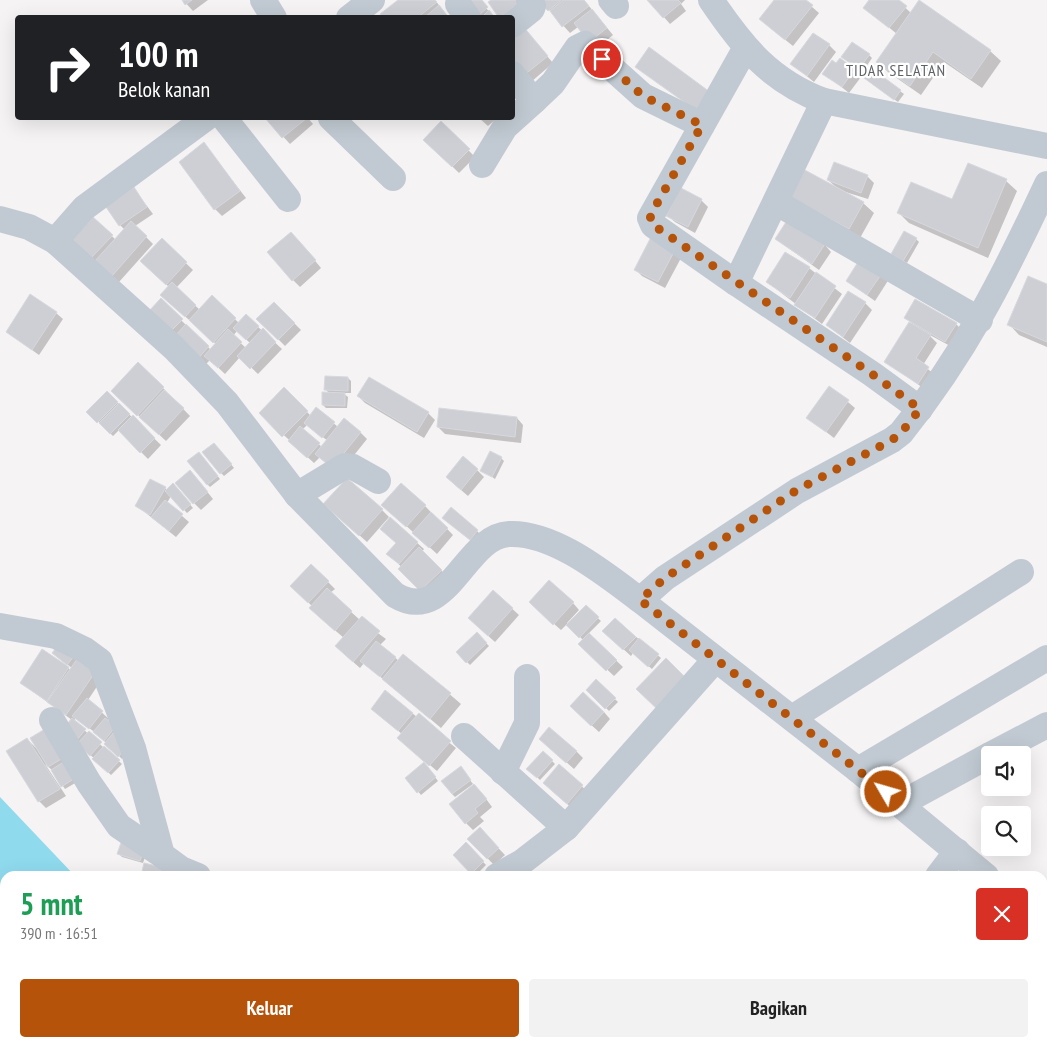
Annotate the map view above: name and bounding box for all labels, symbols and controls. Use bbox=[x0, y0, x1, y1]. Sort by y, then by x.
text: 100 m bbox=[118, 31, 199, 77]
icon: right bbox=[35, 35, 100, 100]
pin bbox=[581, 38, 623, 80]
icon: arrive bbox=[588, 45, 616, 73]
district label: TIDAR SELATAN bbox=[846, 60, 946, 80]
text: Belok kanan bbox=[118, 75, 210, 103]
map controls bbox=[981, 746, 1031, 856]
button: sound bbox=[981, 746, 1031, 796]
position arrow bbox=[859, 765, 911, 817]
button: search bbox=[981, 806, 1031, 856]
text: 5 mnt bbox=[20, 884, 83, 923]
button: close bbox=[976, 888, 1028, 940]
text: 390 m · 16:51 bbox=[20, 923, 98, 943]
button: Keluar bbox=[20, 979, 519, 1037]
button: Bagikan bbox=[529, 979, 1028, 1037]

